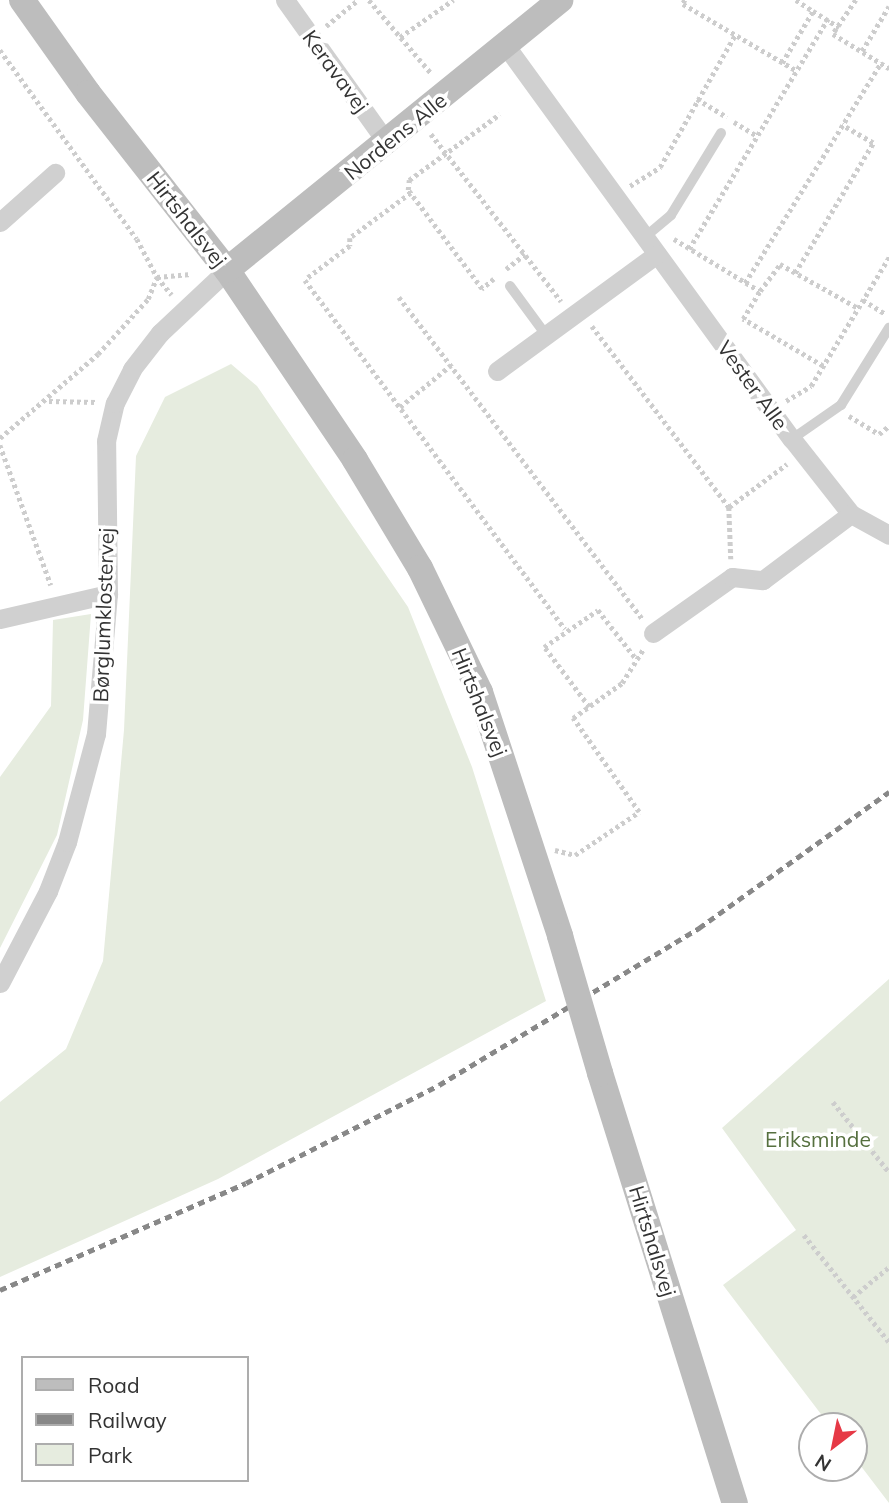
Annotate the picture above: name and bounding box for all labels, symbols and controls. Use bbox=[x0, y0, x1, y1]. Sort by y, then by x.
street label: Keravavej bbox=[298, 25, 374, 117]
street label: Nordens Alle bbox=[339, 87, 451, 185]
street label: Hirtshalsvej bbox=[142, 166, 232, 272]
street label: Vester Alle bbox=[712, 336, 794, 434]
street label: Børglumklostervej bbox=[87, 527, 119, 703]
street label: Hirtshalsvej bbox=[447, 644, 513, 760]
park label: Eriksminde bbox=[765, 1126, 871, 1152]
street label: Hirtshalsvej bbox=[624, 1183, 682, 1299]
legend bbox=[21, 1356, 248, 1482]
text: Road bbox=[88, 1372, 139, 1398]
text: Railway bbox=[88, 1407, 167, 1433]
north arrow bbox=[798, 1412, 868, 1482]
text: Park bbox=[88, 1442, 132, 1468]
text: N bbox=[810, 1449, 835, 1477]

